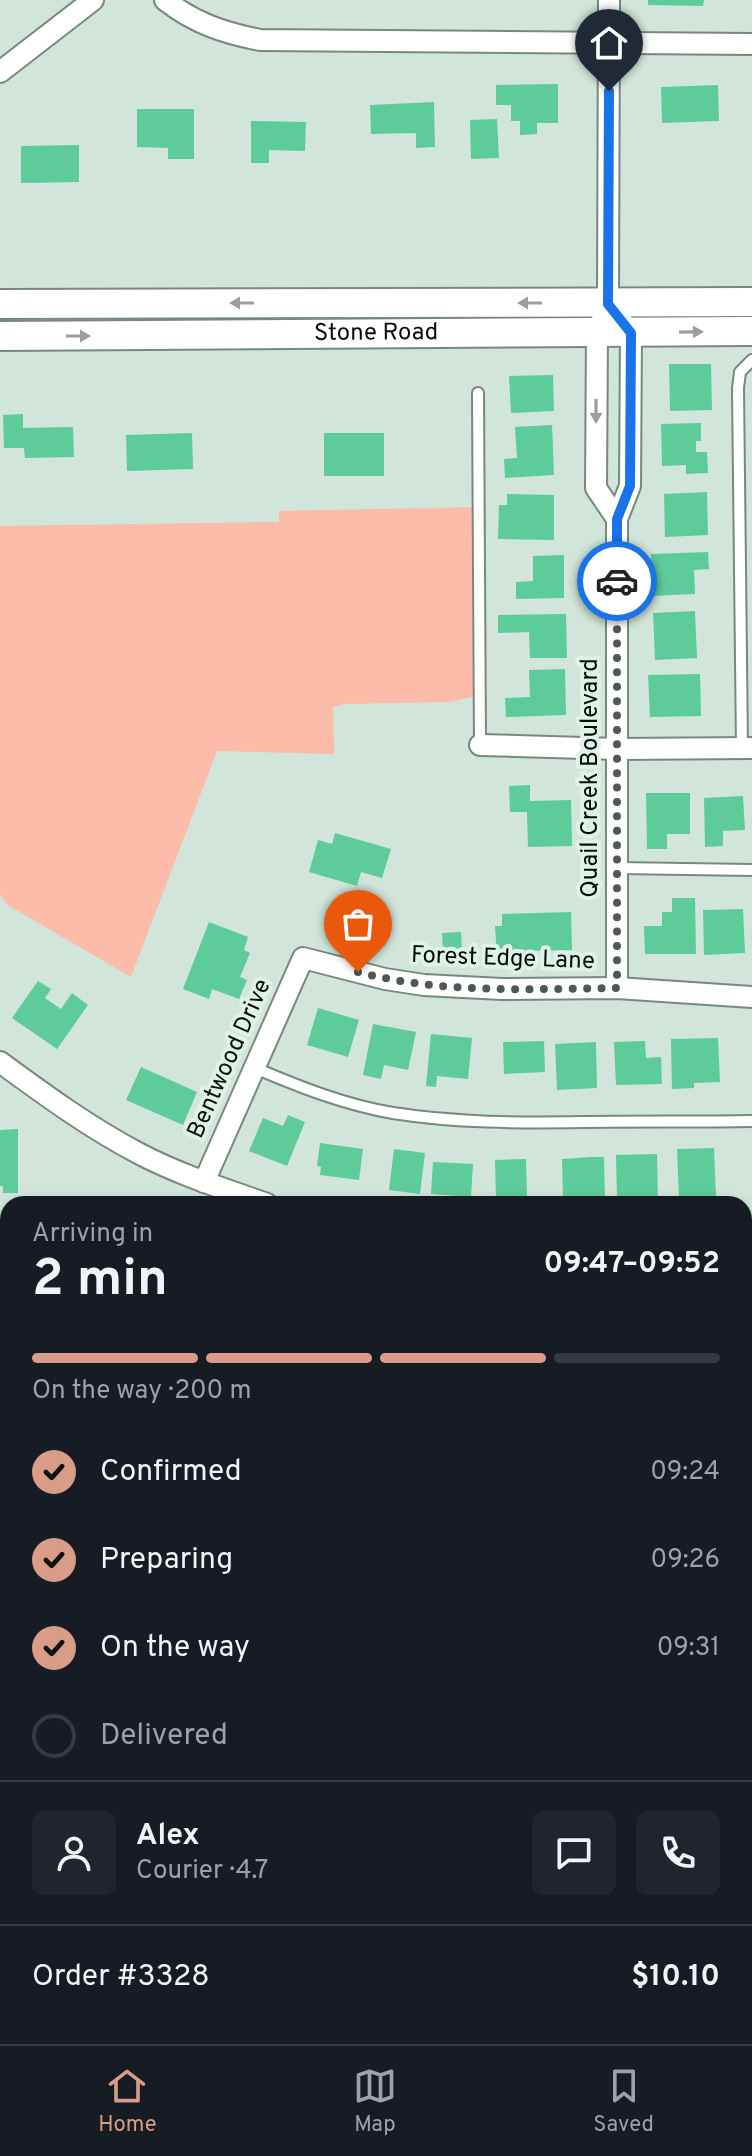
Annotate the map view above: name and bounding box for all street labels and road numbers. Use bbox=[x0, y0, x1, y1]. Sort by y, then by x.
street label: Stone Road bbox=[314, 318, 438, 349]
street label: Quail Creek Boulevard bbox=[576, 658, 606, 898]
street label: Forest Edge Lane bbox=[410, 941, 596, 977]
street label: Bentwood Drive bbox=[181, 975, 279, 1143]

